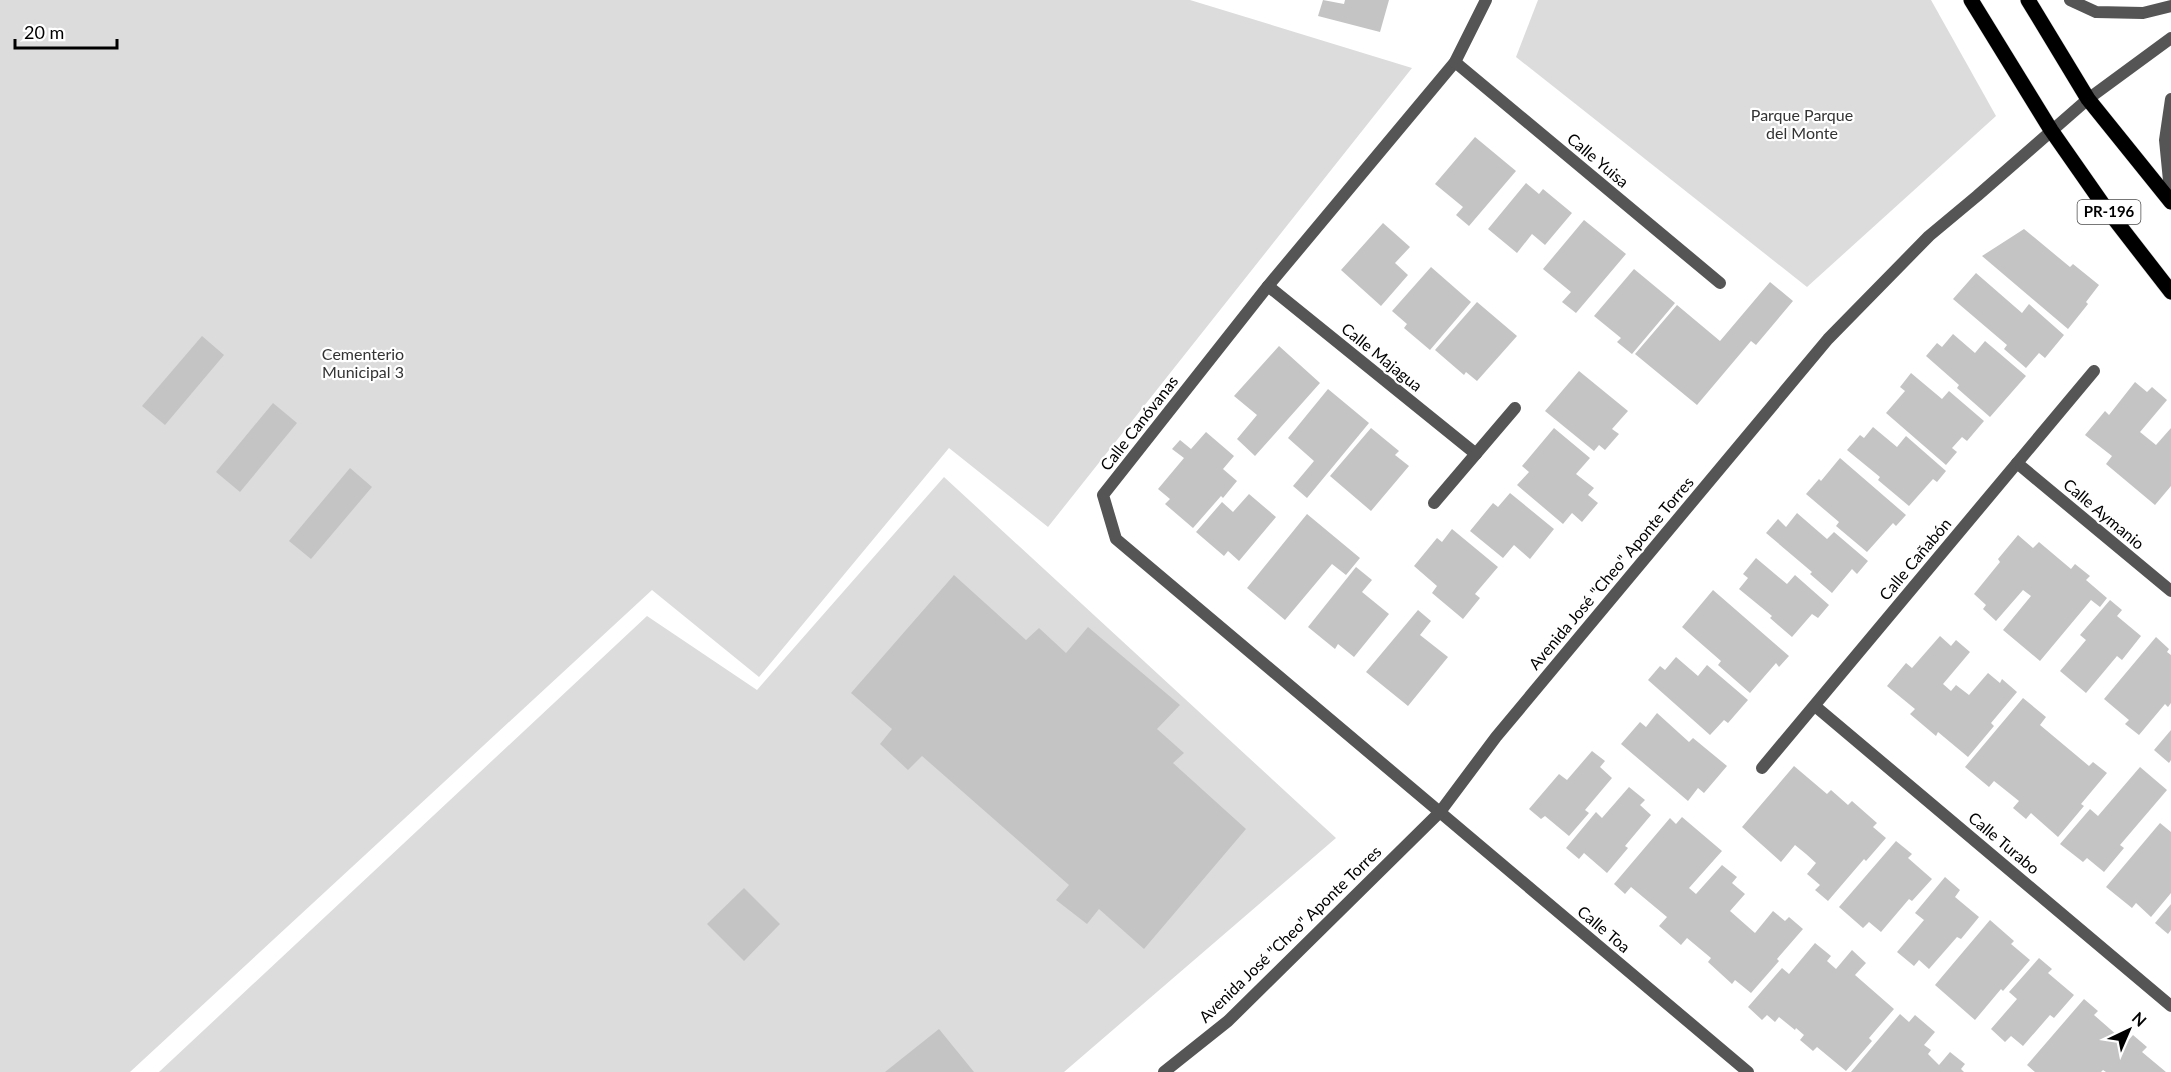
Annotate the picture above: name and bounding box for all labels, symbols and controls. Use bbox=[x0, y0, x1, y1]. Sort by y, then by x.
scale bar bbox=[15, 12, 117, 50]
text: 20 m bbox=[24, 21, 64, 43]
park label: Parque Parque del Monte bbox=[1751, 105, 1853, 142]
street label: Calle Yuisa bbox=[1564, 128, 1633, 191]
road number: PR-196 bbox=[2078, 200, 2140, 224]
street label: Calle Majagua bbox=[1338, 318, 1426, 395]
park label: Cementerio Municipal 3 bbox=[322, 344, 404, 381]
street label: Calle Canóvanas bbox=[1096, 371, 1182, 474]
street label: Avenida José "Cheo" Aponte Torres bbox=[1524, 472, 1697, 673]
street label: Calle Aymanio bbox=[2060, 474, 2149, 553]
street label: Calle Cañabón bbox=[1875, 514, 1954, 604]
street label: Calle Turabo bbox=[1965, 807, 2044, 878]
street label: Avenida José "Cheo" Aponte Torres bbox=[1195, 841, 1385, 1026]
street label: Calle Toa bbox=[1574, 901, 1634, 956]
north arrow bbox=[2099, 1000, 2159, 1060]
text: N bbox=[2129, 1008, 2151, 1030]

